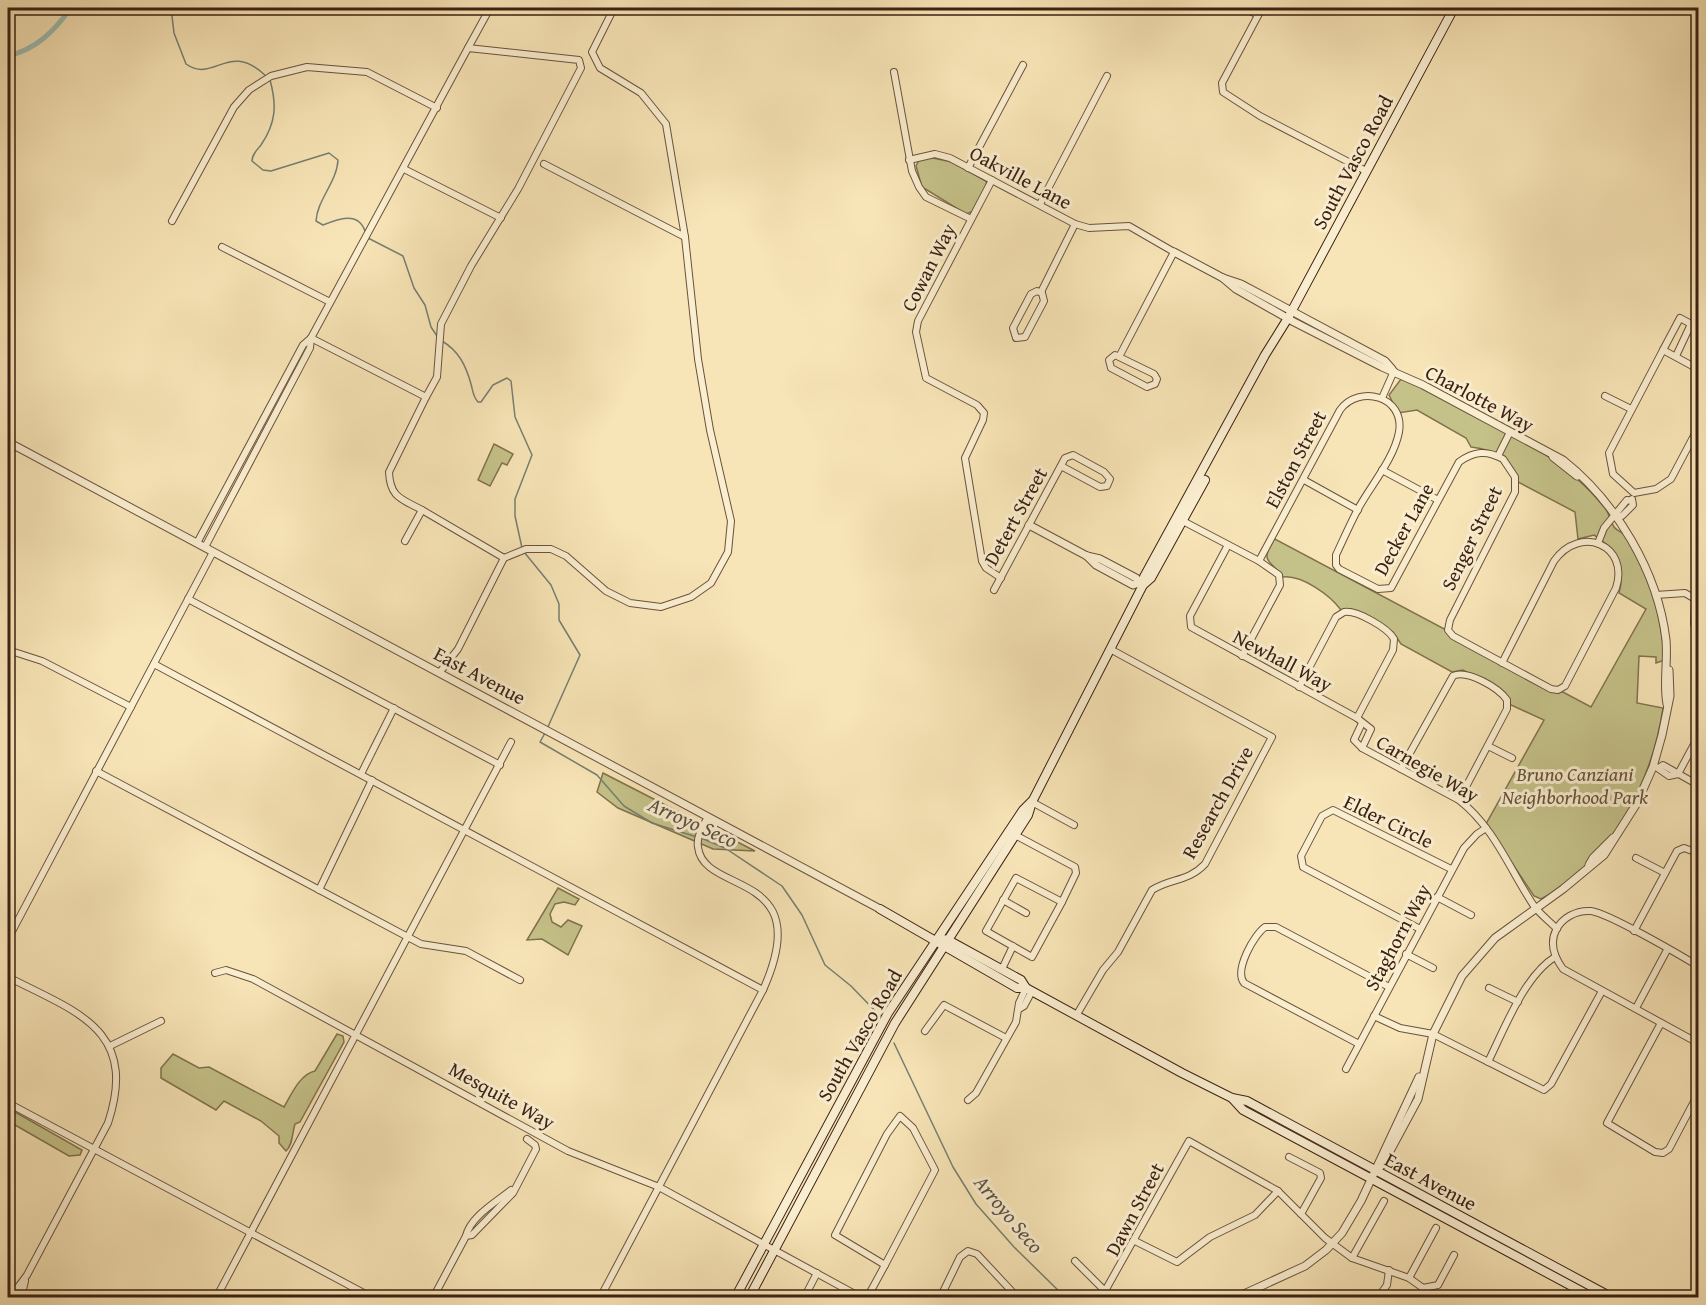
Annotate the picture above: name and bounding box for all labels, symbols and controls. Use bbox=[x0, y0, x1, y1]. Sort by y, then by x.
street label: South Vasco Road bbox=[1304, 90, 1400, 234]
street label: Oakville Lane bbox=[965, 138, 1077, 216]
street label: Cowan Way bbox=[893, 218, 963, 316]
street label: Charlotte Way bbox=[1421, 357, 1539, 439]
street label: Elston Street bbox=[1257, 405, 1333, 513]
street label: Detert Street bbox=[976, 462, 1054, 570]
street label: Decker Lane bbox=[1366, 477, 1440, 581]
street label: Senger Street bbox=[1433, 481, 1509, 595]
street label: Newhall Way bbox=[1228, 622, 1338, 698]
street label: East Avenue bbox=[429, 639, 531, 711]
street label: Carnegie Way bbox=[1371, 727, 1485, 809]
street label: Research Drive bbox=[1174, 740, 1260, 864]
park label: Bruno Canziani Neighborhood Park bbox=[1501, 759, 1649, 811]
street label: Elder Circle bbox=[1339, 787, 1439, 855]
water label: Arroyo Seco bbox=[643, 788, 742, 855]
street label: Staghorn Way bbox=[1357, 878, 1437, 996]
street label: South Vasco Road bbox=[809, 963, 909, 1106]
street label: Mesquite Way bbox=[444, 1054, 560, 1136]
street label: East Avenue bbox=[1380, 1145, 1482, 1217]
street label: Dawn Street bbox=[1097, 1157, 1171, 1261]
water label: Arroyo Seco bbox=[966, 1167, 1051, 1260]

